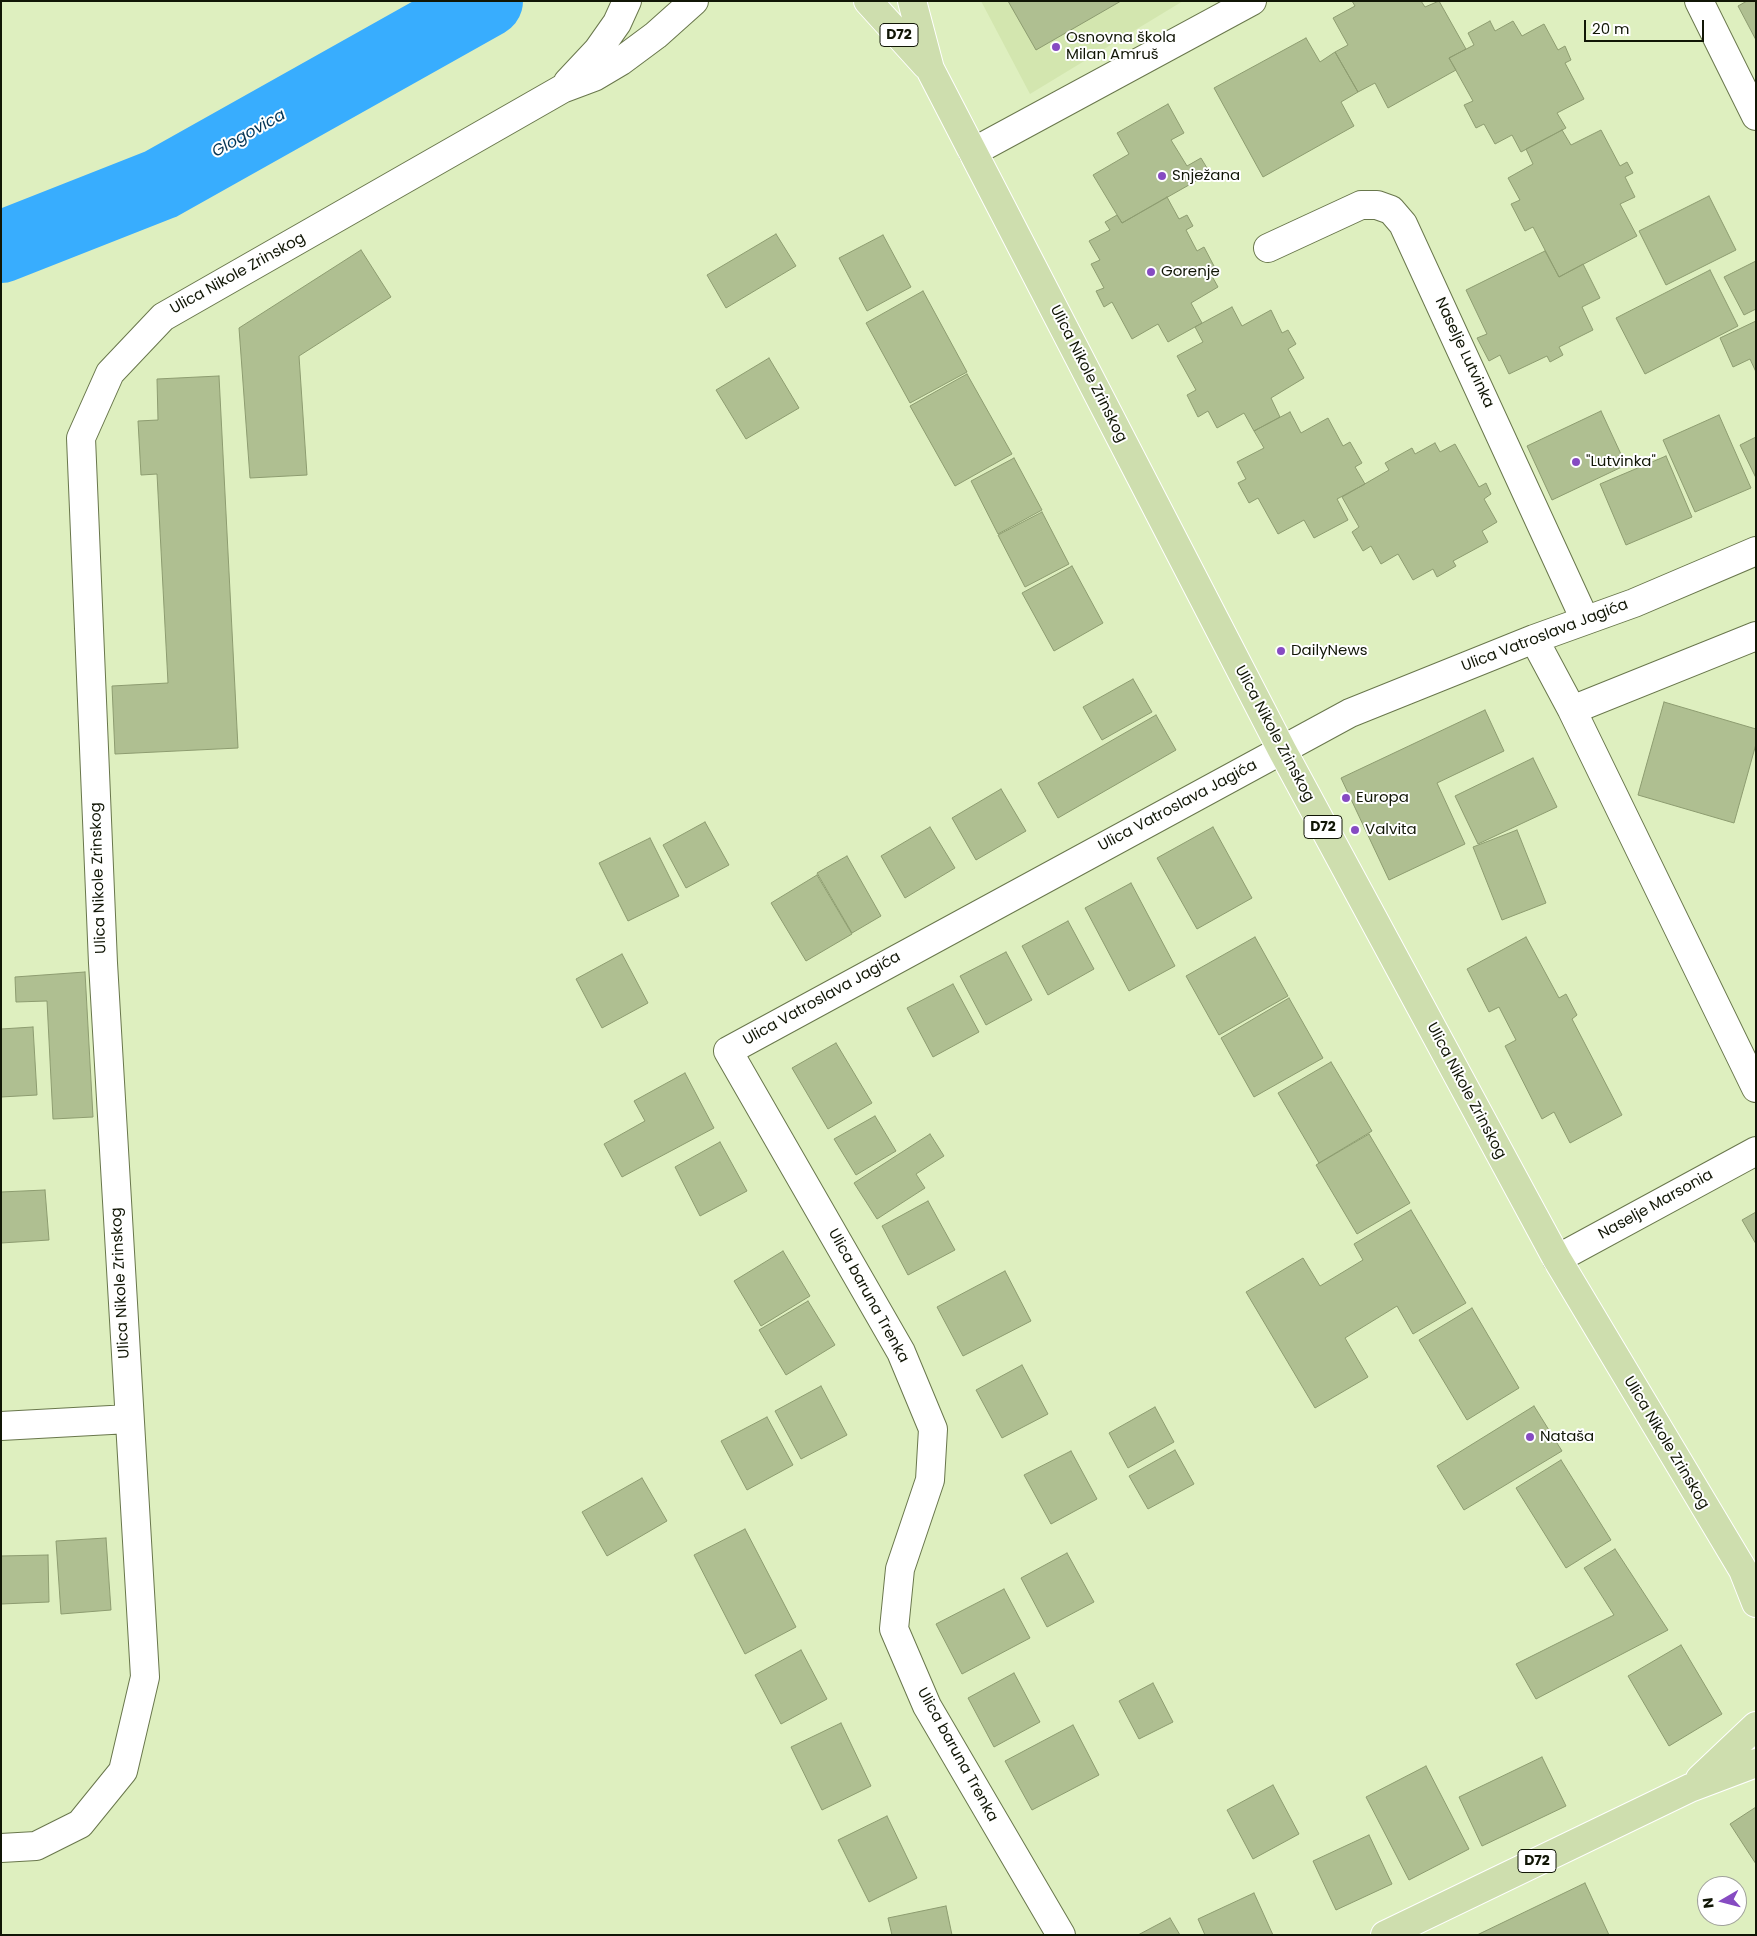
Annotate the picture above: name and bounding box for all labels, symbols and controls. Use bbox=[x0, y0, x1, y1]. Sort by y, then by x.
scale bar bbox=[1587, 10, 1707, 42]
text: 20 m bbox=[1592, 18, 1630, 39]
road number: D72 bbox=[880, 24, 918, 46]
place label: Osnovna škola Milan Amruš bbox=[1066, 29, 1176, 64]
marker: Osnovna škola Milan Amruš bbox=[1050, 41, 1062, 53]
water label: Glogovica bbox=[209, 106, 289, 162]
place label: Snježana bbox=[1172, 167, 1240, 185]
marker: Snježana bbox=[1156, 170, 1168, 182]
street label: Ulica Nikole Zrinskog bbox=[167, 229, 309, 319]
place label: Gorenje bbox=[1161, 263, 1220, 281]
marker: Gorenje bbox=[1145, 266, 1157, 278]
street label: Naselje Lutvinka bbox=[1431, 295, 1497, 411]
street label: Ulica Nikole Zrinskog bbox=[1046, 302, 1130, 446]
place label: "Lutvinka" bbox=[1586, 453, 1656, 471]
marker: "Lutvinka" bbox=[1570, 456, 1582, 468]
street label: Ulica Vatroslava Jagića bbox=[1459, 596, 1631, 676]
place label: DailyNews bbox=[1291, 642, 1368, 660]
marker: DailyNews bbox=[1275, 645, 1287, 657]
street label: Ulica Nikole Zrinskog bbox=[1230, 663, 1318, 805]
street label: Ulica Vatroslava Jagića bbox=[1096, 756, 1260, 856]
place label: Europa bbox=[1356, 789, 1409, 807]
marker: Europa bbox=[1340, 792, 1352, 804]
street label: Ulica Nikole Zrinskog bbox=[87, 802, 111, 954]
road number: D72 bbox=[1304, 816, 1342, 839]
place label: Valvita bbox=[1365, 821, 1417, 839]
marker: Valvita bbox=[1349, 824, 1361, 836]
street label: Ulica Vatroslava Jagića bbox=[740, 948, 904, 1050]
street label: Ulica Nikole Zrinskog bbox=[1422, 1020, 1510, 1162]
street label: Naselje Marsonia bbox=[1596, 1166, 1716, 1244]
street label: Ulica Nikole Zrinskog bbox=[108, 1207, 134, 1359]
street label: Ulica baruna Trenka bbox=[824, 1226, 912, 1366]
street label: Ulica Nikole Zrinskog bbox=[1619, 1373, 1713, 1513]
place label: Nataša bbox=[1540, 1428, 1594, 1446]
marker: Nataša bbox=[1524, 1431, 1536, 1443]
street label: Ulica baruna Trenka bbox=[913, 1685, 1001, 1825]
road number: D72 bbox=[1518, 1850, 1556, 1872]
north arrow bbox=[1697, 1876, 1747, 1926]
text: N bbox=[1698, 1896, 1719, 1910]

